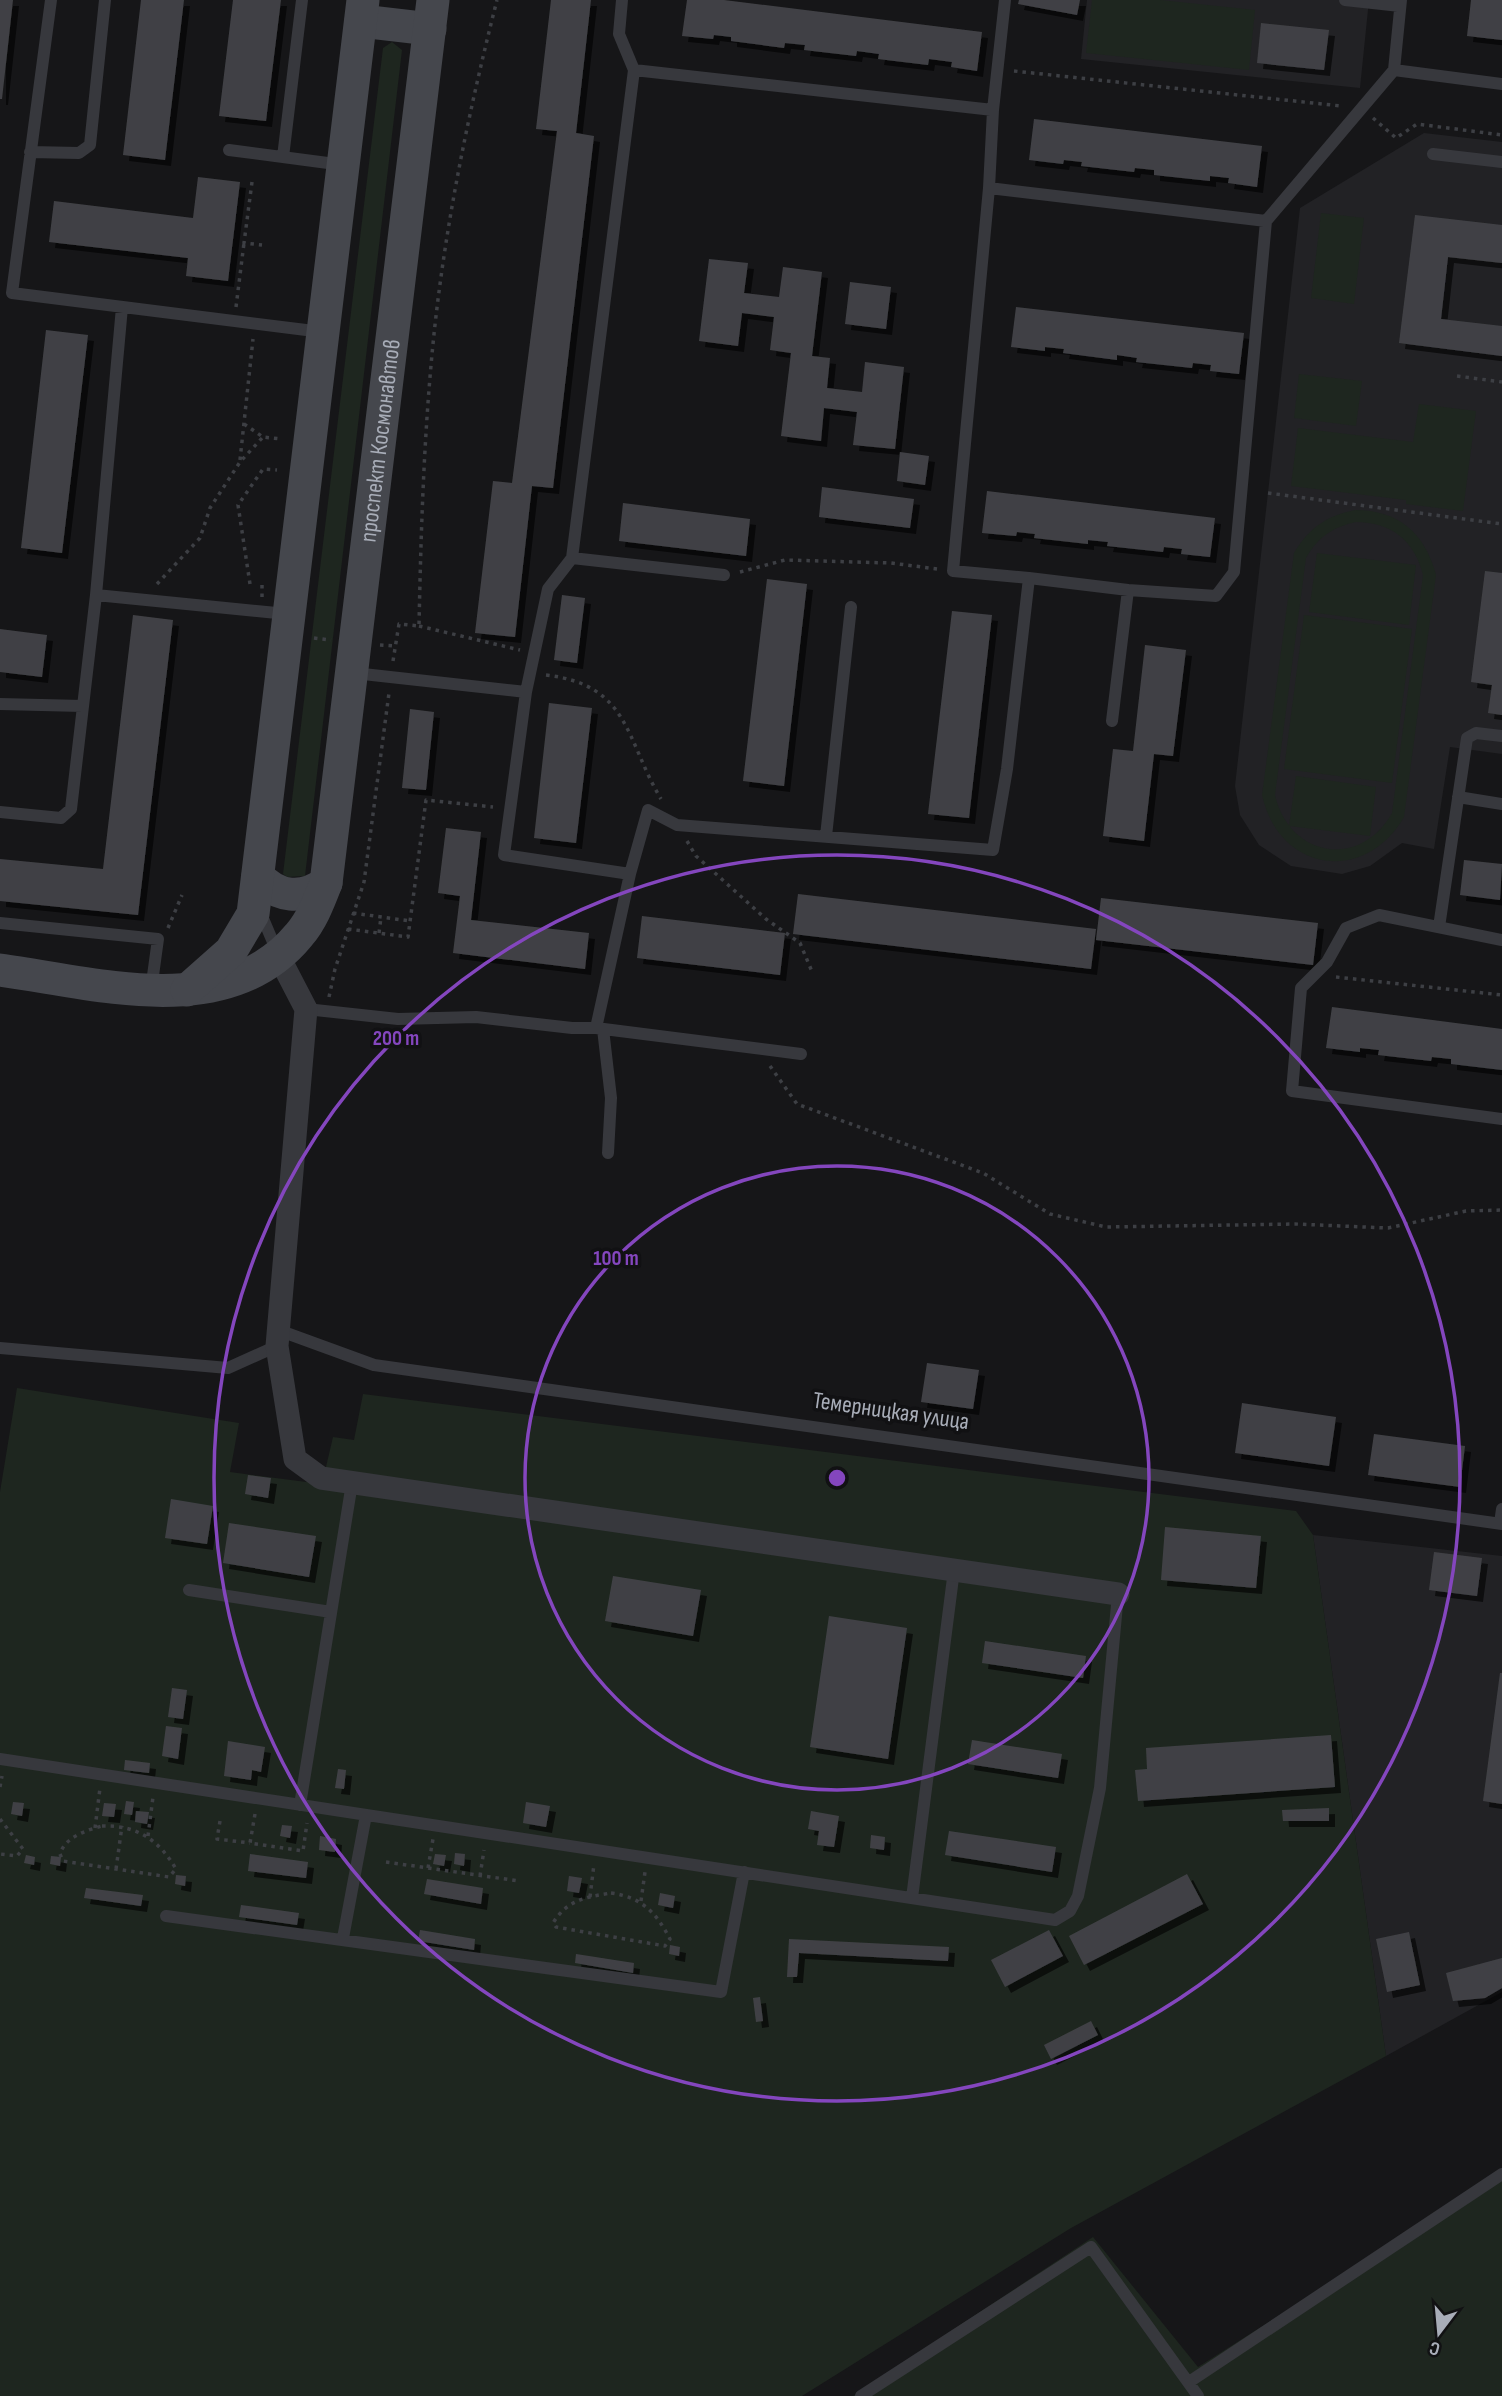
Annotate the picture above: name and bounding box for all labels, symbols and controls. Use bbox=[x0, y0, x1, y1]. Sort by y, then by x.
street label: проспект Космонавтов bbox=[353, 337, 406, 544]
text: 200 m bbox=[373, 1026, 419, 1051]
text: 100 m bbox=[593, 1246, 639, 1271]
street label: Темерницкая улица bbox=[811, 1386, 971, 1436]
centre of rings bbox=[825, 1466, 849, 1490]
north arrow bbox=[1404, 2298, 1474, 2368]
text: С bbox=[1427, 2335, 1443, 2360]

